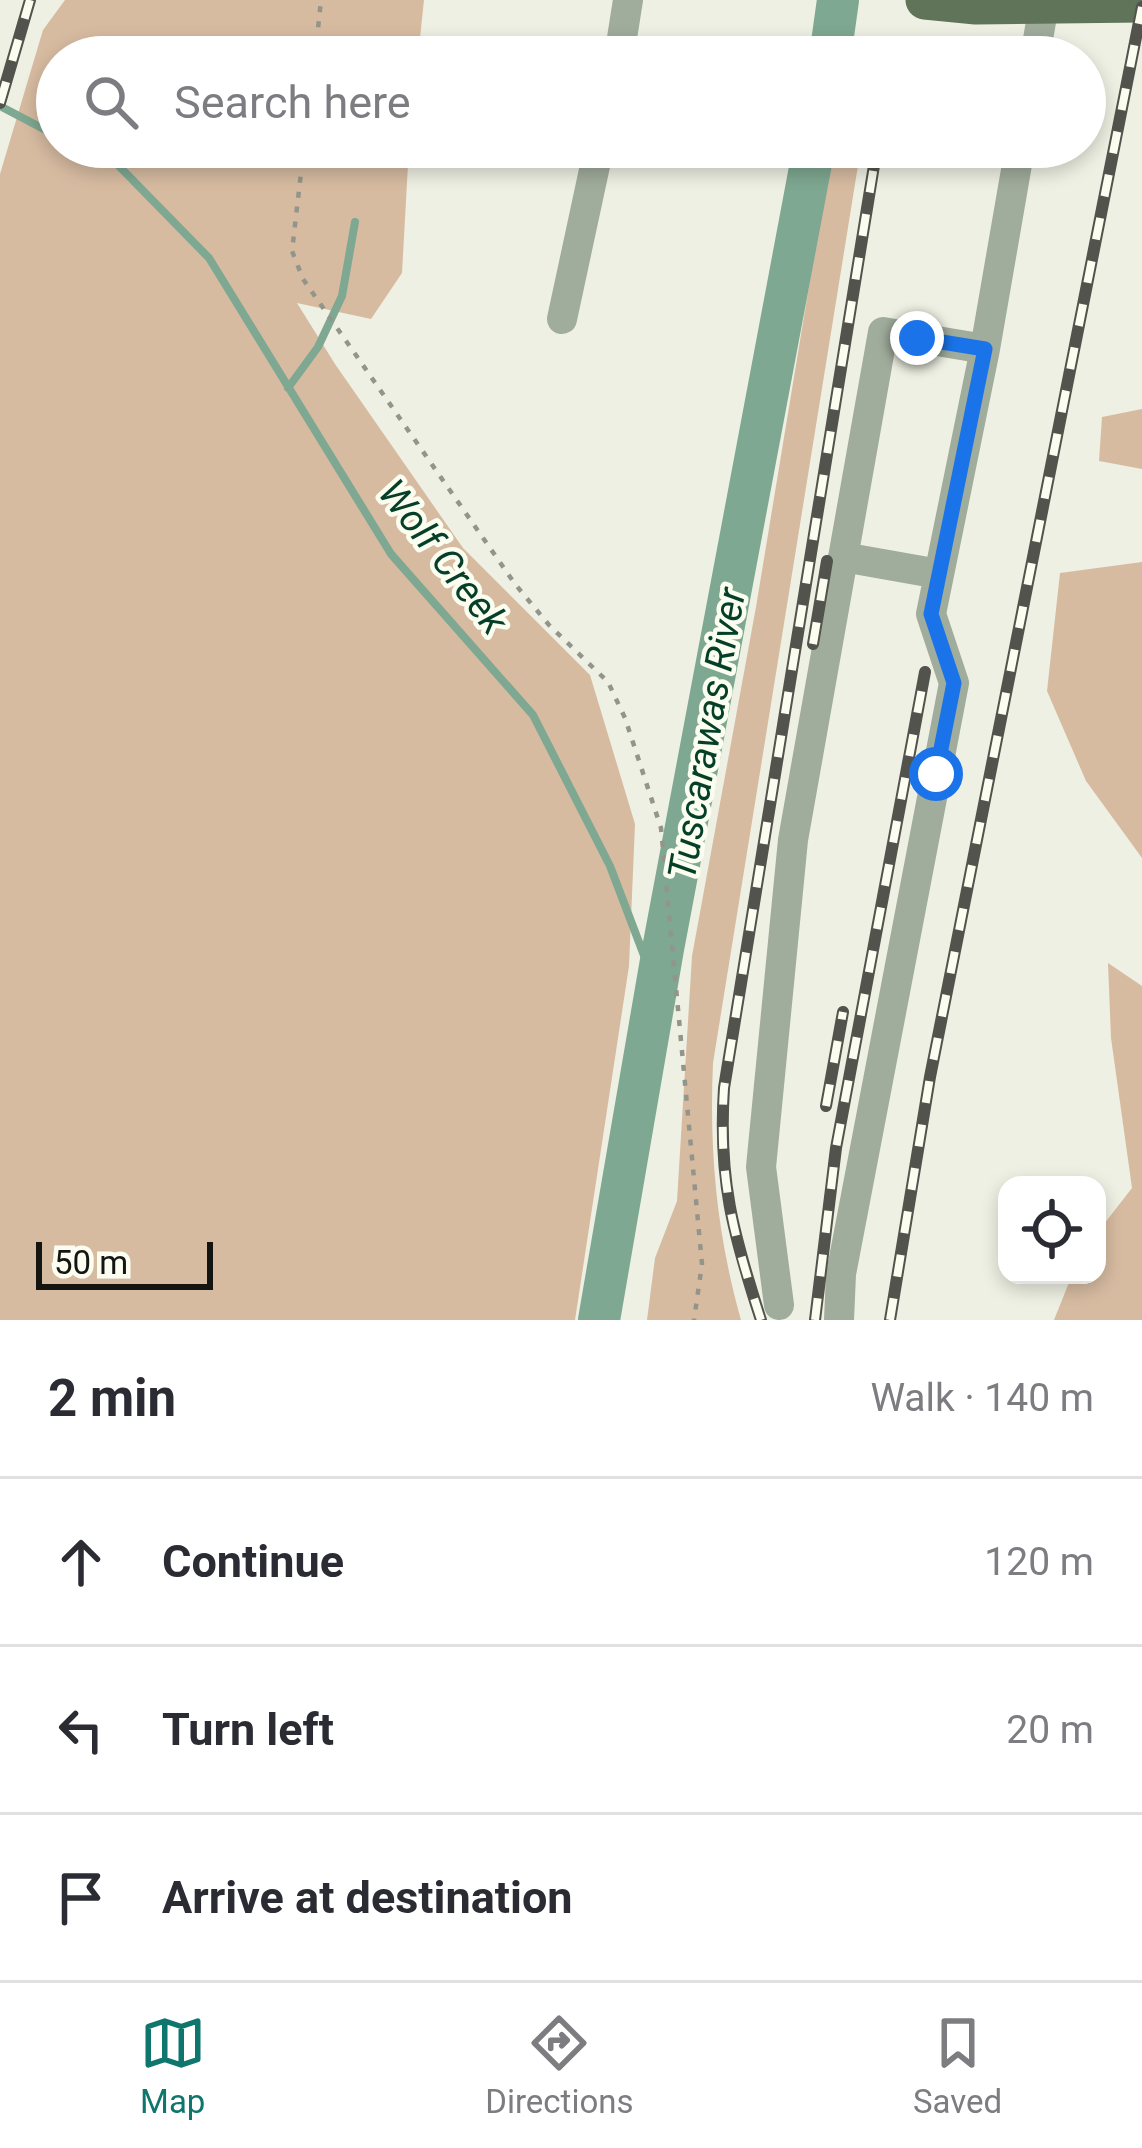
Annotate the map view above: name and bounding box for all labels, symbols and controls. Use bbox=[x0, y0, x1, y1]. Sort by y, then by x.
search box bbox=[36, 36, 1106, 168]
icon: search bbox=[78, 69, 144, 135]
text: Search here bbox=[174, 76, 411, 129]
route end bbox=[890, 311, 944, 365]
water label: Wolf Creek bbox=[369, 471, 519, 645]
water label: Tuscarawas River bbox=[659, 583, 756, 884]
route start bbox=[909, 747, 963, 801]
map controls bbox=[998, 1176, 1106, 1284]
button: locate bbox=[998, 1176, 1106, 1284]
scale bar bbox=[36, 1236, 213, 1289]
text: 50 m bbox=[54, 1243, 128, 1282]
text: 2 min bbox=[48, 1369, 176, 1428]
text: Walk · 140 m bbox=[870, 1375, 1094, 1421]
icon: ahead bbox=[48, 1529, 114, 1595]
text: Continue bbox=[162, 1535, 344, 1588]
text: 120 m bbox=[984, 1539, 1094, 1585]
icon: left bbox=[48, 1697, 114, 1763]
text: Turn left bbox=[162, 1703, 334, 1756]
text: 20 m bbox=[1006, 1707, 1094, 1753]
icon: arrive bbox=[48, 1865, 114, 1931]
text: Arrive at destination bbox=[162, 1871, 573, 1924]
tab: Map bbox=[140, 2010, 206, 2121]
tab: Directions bbox=[485, 2010, 634, 2121]
tab: Saved bbox=[913, 2010, 1002, 2121]

